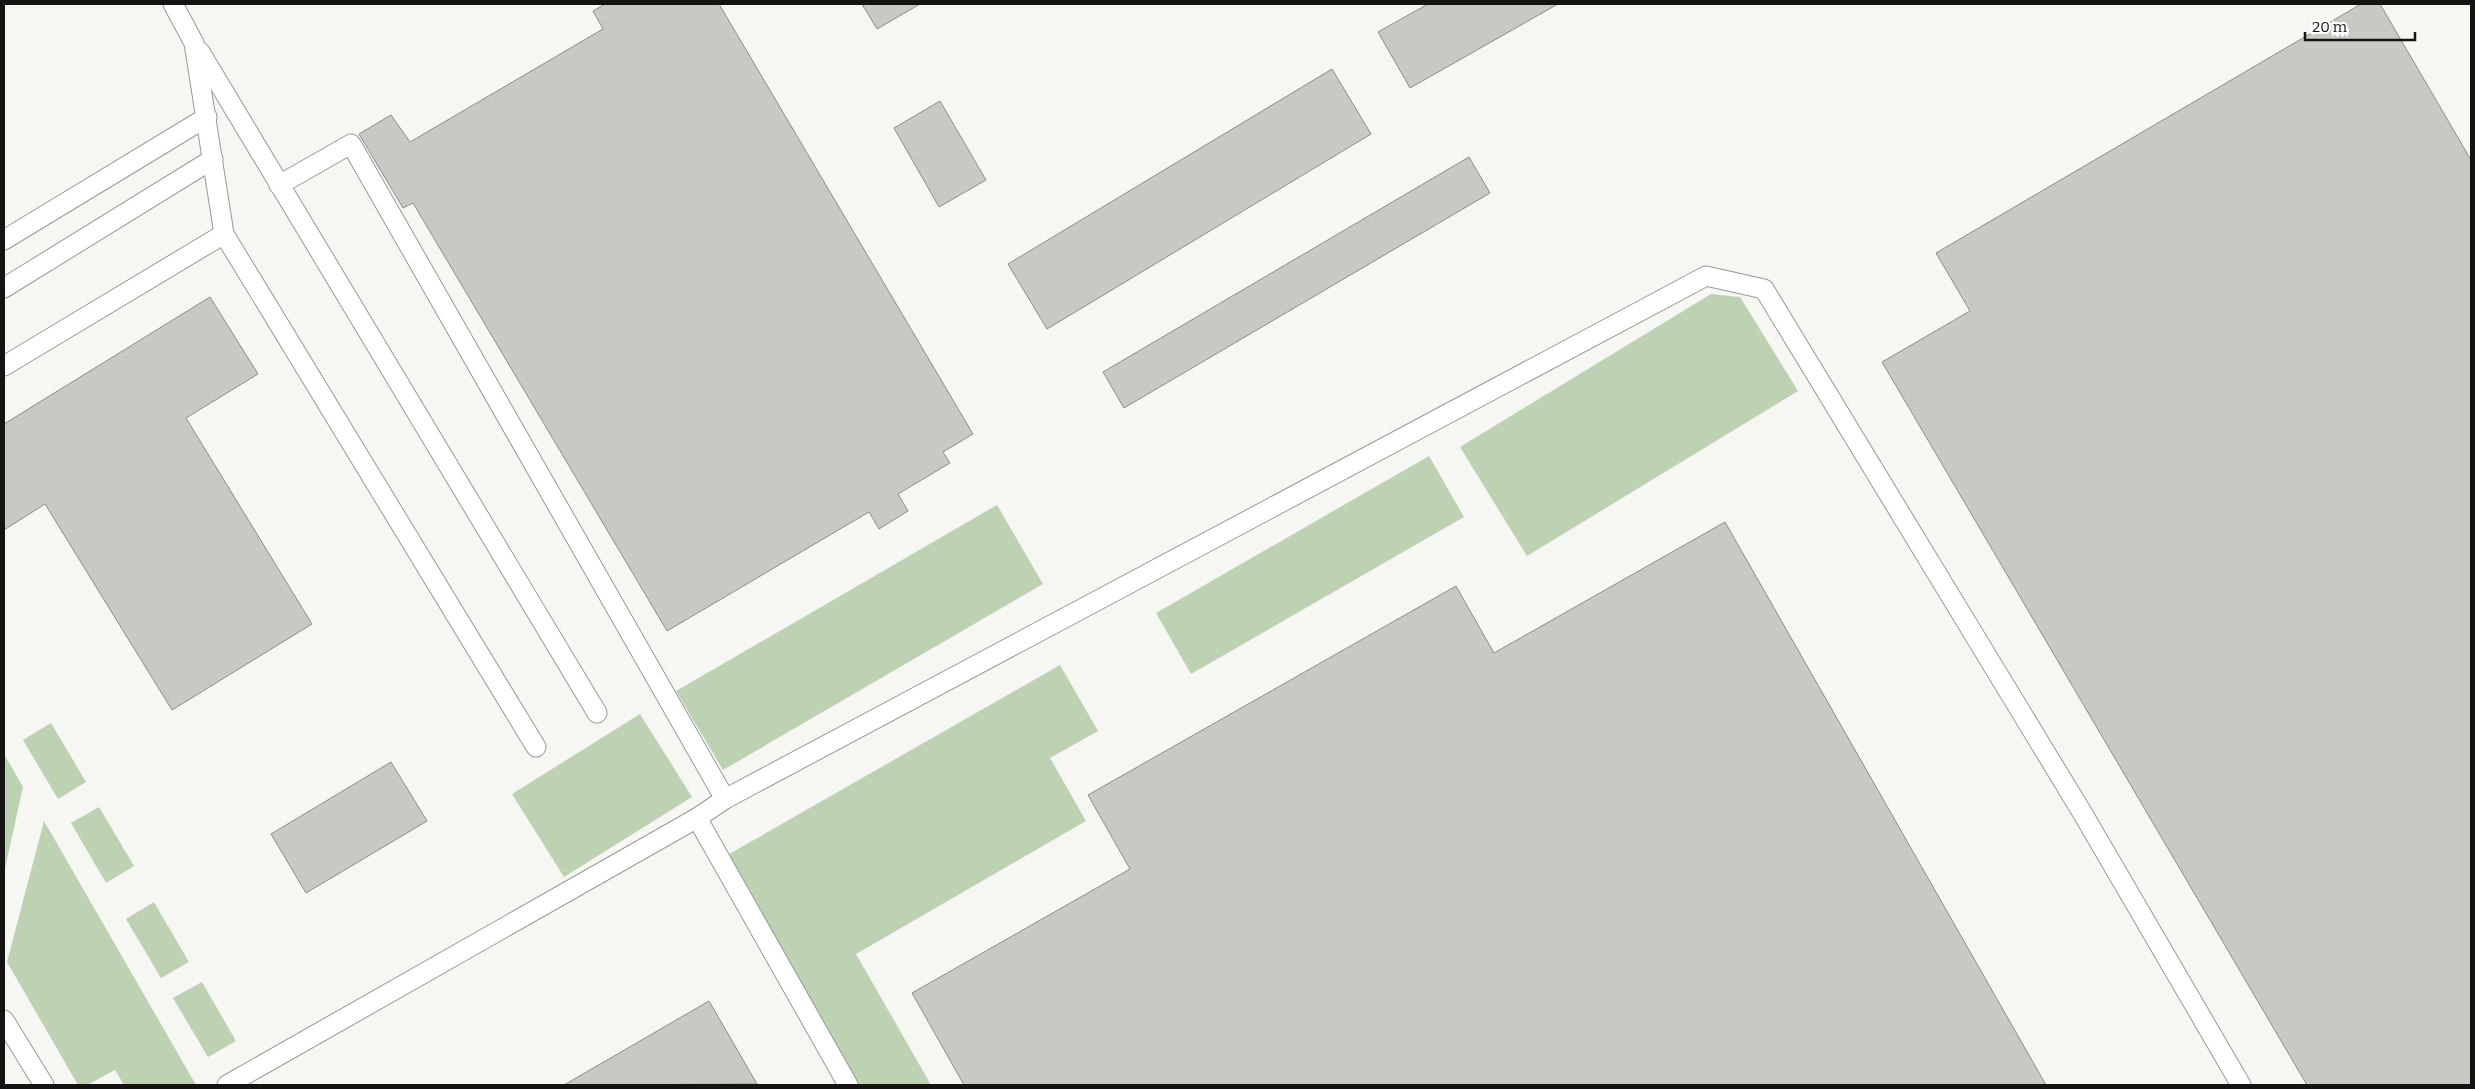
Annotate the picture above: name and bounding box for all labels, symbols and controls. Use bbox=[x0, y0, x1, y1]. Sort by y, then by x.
scale bar bbox=[2305, 10, 2415, 42]
text: 20 m bbox=[2312, 18, 2348, 36]

